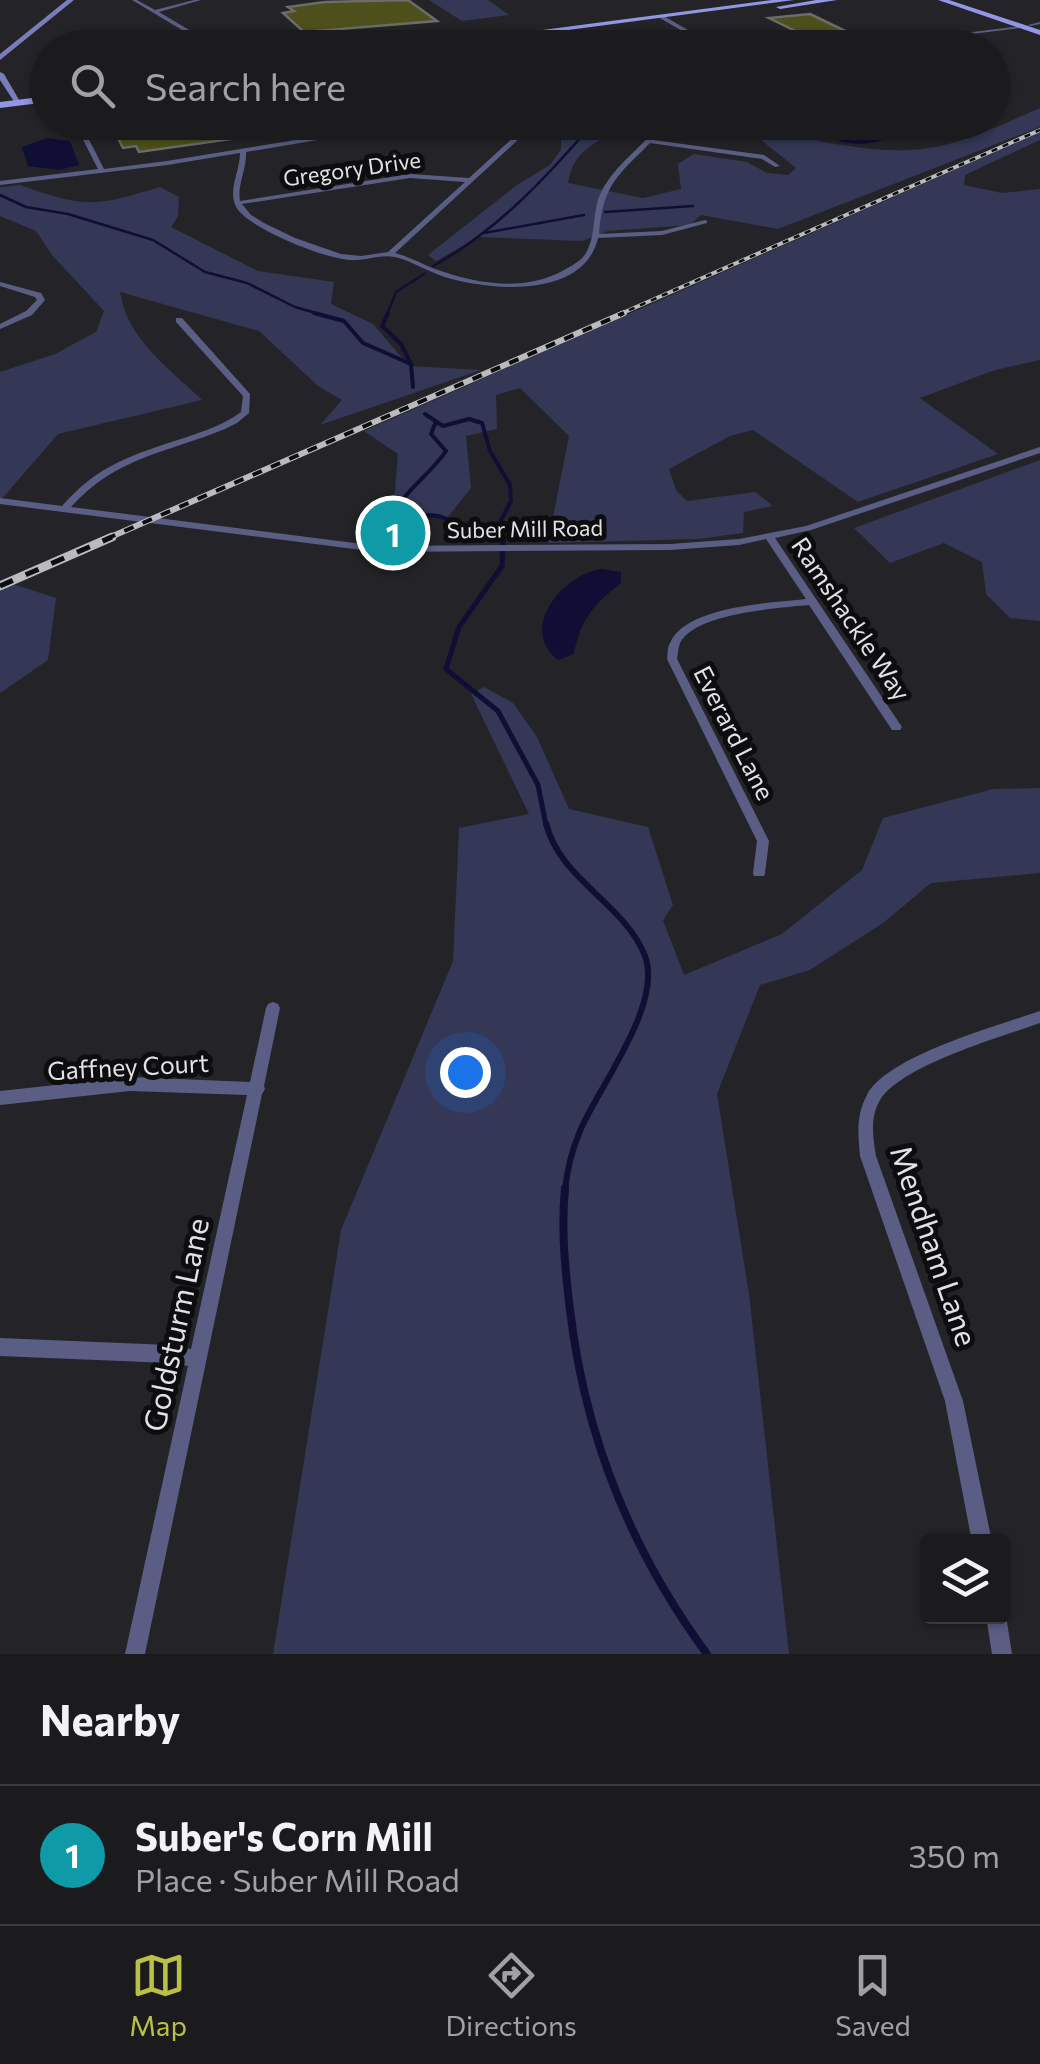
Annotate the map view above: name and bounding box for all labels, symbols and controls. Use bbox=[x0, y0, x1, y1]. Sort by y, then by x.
search box bbox=[30, 30, 1010, 140]
icon: search bbox=[65, 58, 120, 113]
text: Search here bbox=[145, 62, 346, 109]
street label: Gregory Drive bbox=[281, 145, 422, 192]
pin: 1 bbox=[360, 496, 426, 570]
street label: Suber Mill Road bbox=[447, 514, 603, 543]
street label: Ramshackle Way bbox=[786, 531, 918, 706]
street label: Everard Lane bbox=[688, 660, 782, 805]
street label: Gaffney Court bbox=[46, 1047, 210, 1085]
your location bbox=[440, 1047, 491, 1098]
street label: Mendham Lane bbox=[884, 1140, 987, 1350]
street label: Goldsturm Lane bbox=[134, 1214, 215, 1435]
map controls bbox=[920, 1534, 1010, 1624]
button: layers bbox=[920, 1534, 1010, 1624]
text: Nearby bbox=[40, 1693, 180, 1745]
text: Suber's Corn Mill bbox=[135, 1812, 433, 1859]
text: 1 bbox=[65, 1835, 80, 1875]
text: 350 m bbox=[908, 1835, 1000, 1875]
text: Place · Suber Mill Road bbox=[135, 1859, 460, 1899]
tab: Map bbox=[129, 1948, 187, 2042]
tab: Directions bbox=[445, 1948, 577, 2042]
tab: Saved bbox=[835, 1948, 911, 2042]

